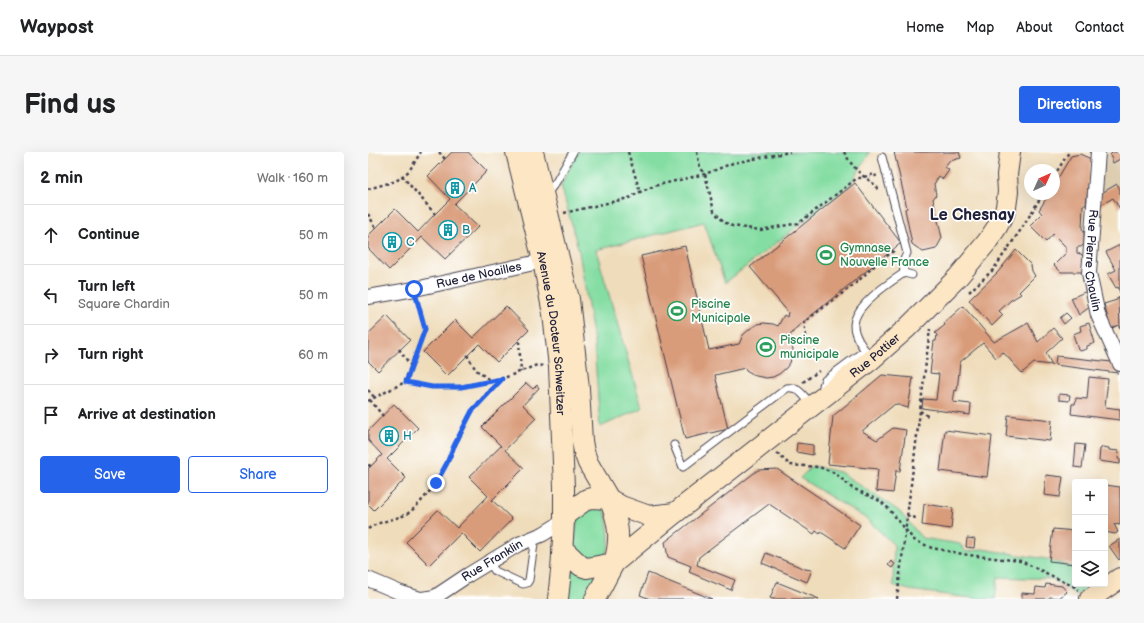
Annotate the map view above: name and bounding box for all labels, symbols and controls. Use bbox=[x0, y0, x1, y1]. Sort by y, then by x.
text: Waypost bbox=[20, 16, 94, 39]
text: Home bbox=[906, 19, 944, 36]
text: Map bbox=[966, 19, 994, 36]
text: About bbox=[1016, 19, 1053, 36]
text: Contact bbox=[1075, 19, 1124, 36]
button: Directions bbox=[1019, 86, 1120, 123]
text: Find us bbox=[24, 88, 116, 121]
north arrow bbox=[1024, 164, 1060, 200]
text: 2 min bbox=[40, 168, 83, 188]
text: Walk · 160 m bbox=[257, 170, 328, 186]
building icon: A bbox=[444, 177, 466, 199]
place label: A bbox=[469, 181, 477, 196]
district label: Le Chesnay bbox=[929, 206, 1015, 225]
street label: Rue Pierre Chaulin bbox=[1081, 209, 1105, 313]
building icon: B bbox=[437, 219, 459, 241]
place label: B bbox=[462, 223, 470, 238]
icon: ahead bbox=[40, 224, 62, 246]
text: Continue bbox=[78, 225, 140, 244]
text: 50 m bbox=[299, 227, 328, 243]
building icon: C bbox=[381, 231, 403, 253]
place label: C bbox=[406, 235, 415, 250]
place label: Gymnase Nouvelle France bbox=[840, 241, 929, 270]
sports icon: Gymnase Nouvelle France bbox=[815, 244, 837, 266]
street label: Avenue du Docteur Schweitzer bbox=[533, 249, 569, 416]
street label: Rue de Noailles bbox=[435, 258, 523, 292]
text: Turn left bbox=[78, 277, 135, 296]
route start bbox=[405, 280, 423, 298]
icon: left bbox=[40, 284, 62, 306]
text: 50 m bbox=[299, 287, 328, 303]
text: Square Chardin bbox=[78, 296, 170, 312]
place label: Piscine Municipale bbox=[691, 297, 750, 326]
sports icon: Piscine Municipale bbox=[666, 300, 688, 322]
street label: Rue Pottier bbox=[847, 330, 904, 381]
place label: Piscine municipale bbox=[780, 333, 839, 362]
sports icon: Piscine municipale bbox=[755, 336, 777, 358]
icon: right bbox=[40, 344, 62, 366]
text: Turn right bbox=[78, 345, 143, 364]
text: 60 m bbox=[298, 347, 328, 363]
icon: arrive bbox=[40, 404, 62, 426]
text: Arrive at destination bbox=[78, 405, 216, 424]
building icon: H bbox=[378, 425, 400, 447]
place label: H bbox=[403, 429, 412, 444]
button: Save bbox=[40, 456, 180, 493]
button: Share bbox=[188, 456, 328, 493]
route end bbox=[427, 474, 445, 492]
map controls bbox=[1072, 479, 1108, 587]
button: + bbox=[1072, 479, 1108, 515]
button: − bbox=[1072, 515, 1108, 551]
street label: Rue Franklin bbox=[459, 536, 525, 585]
button: layers bbox=[1072, 551, 1108, 587]

